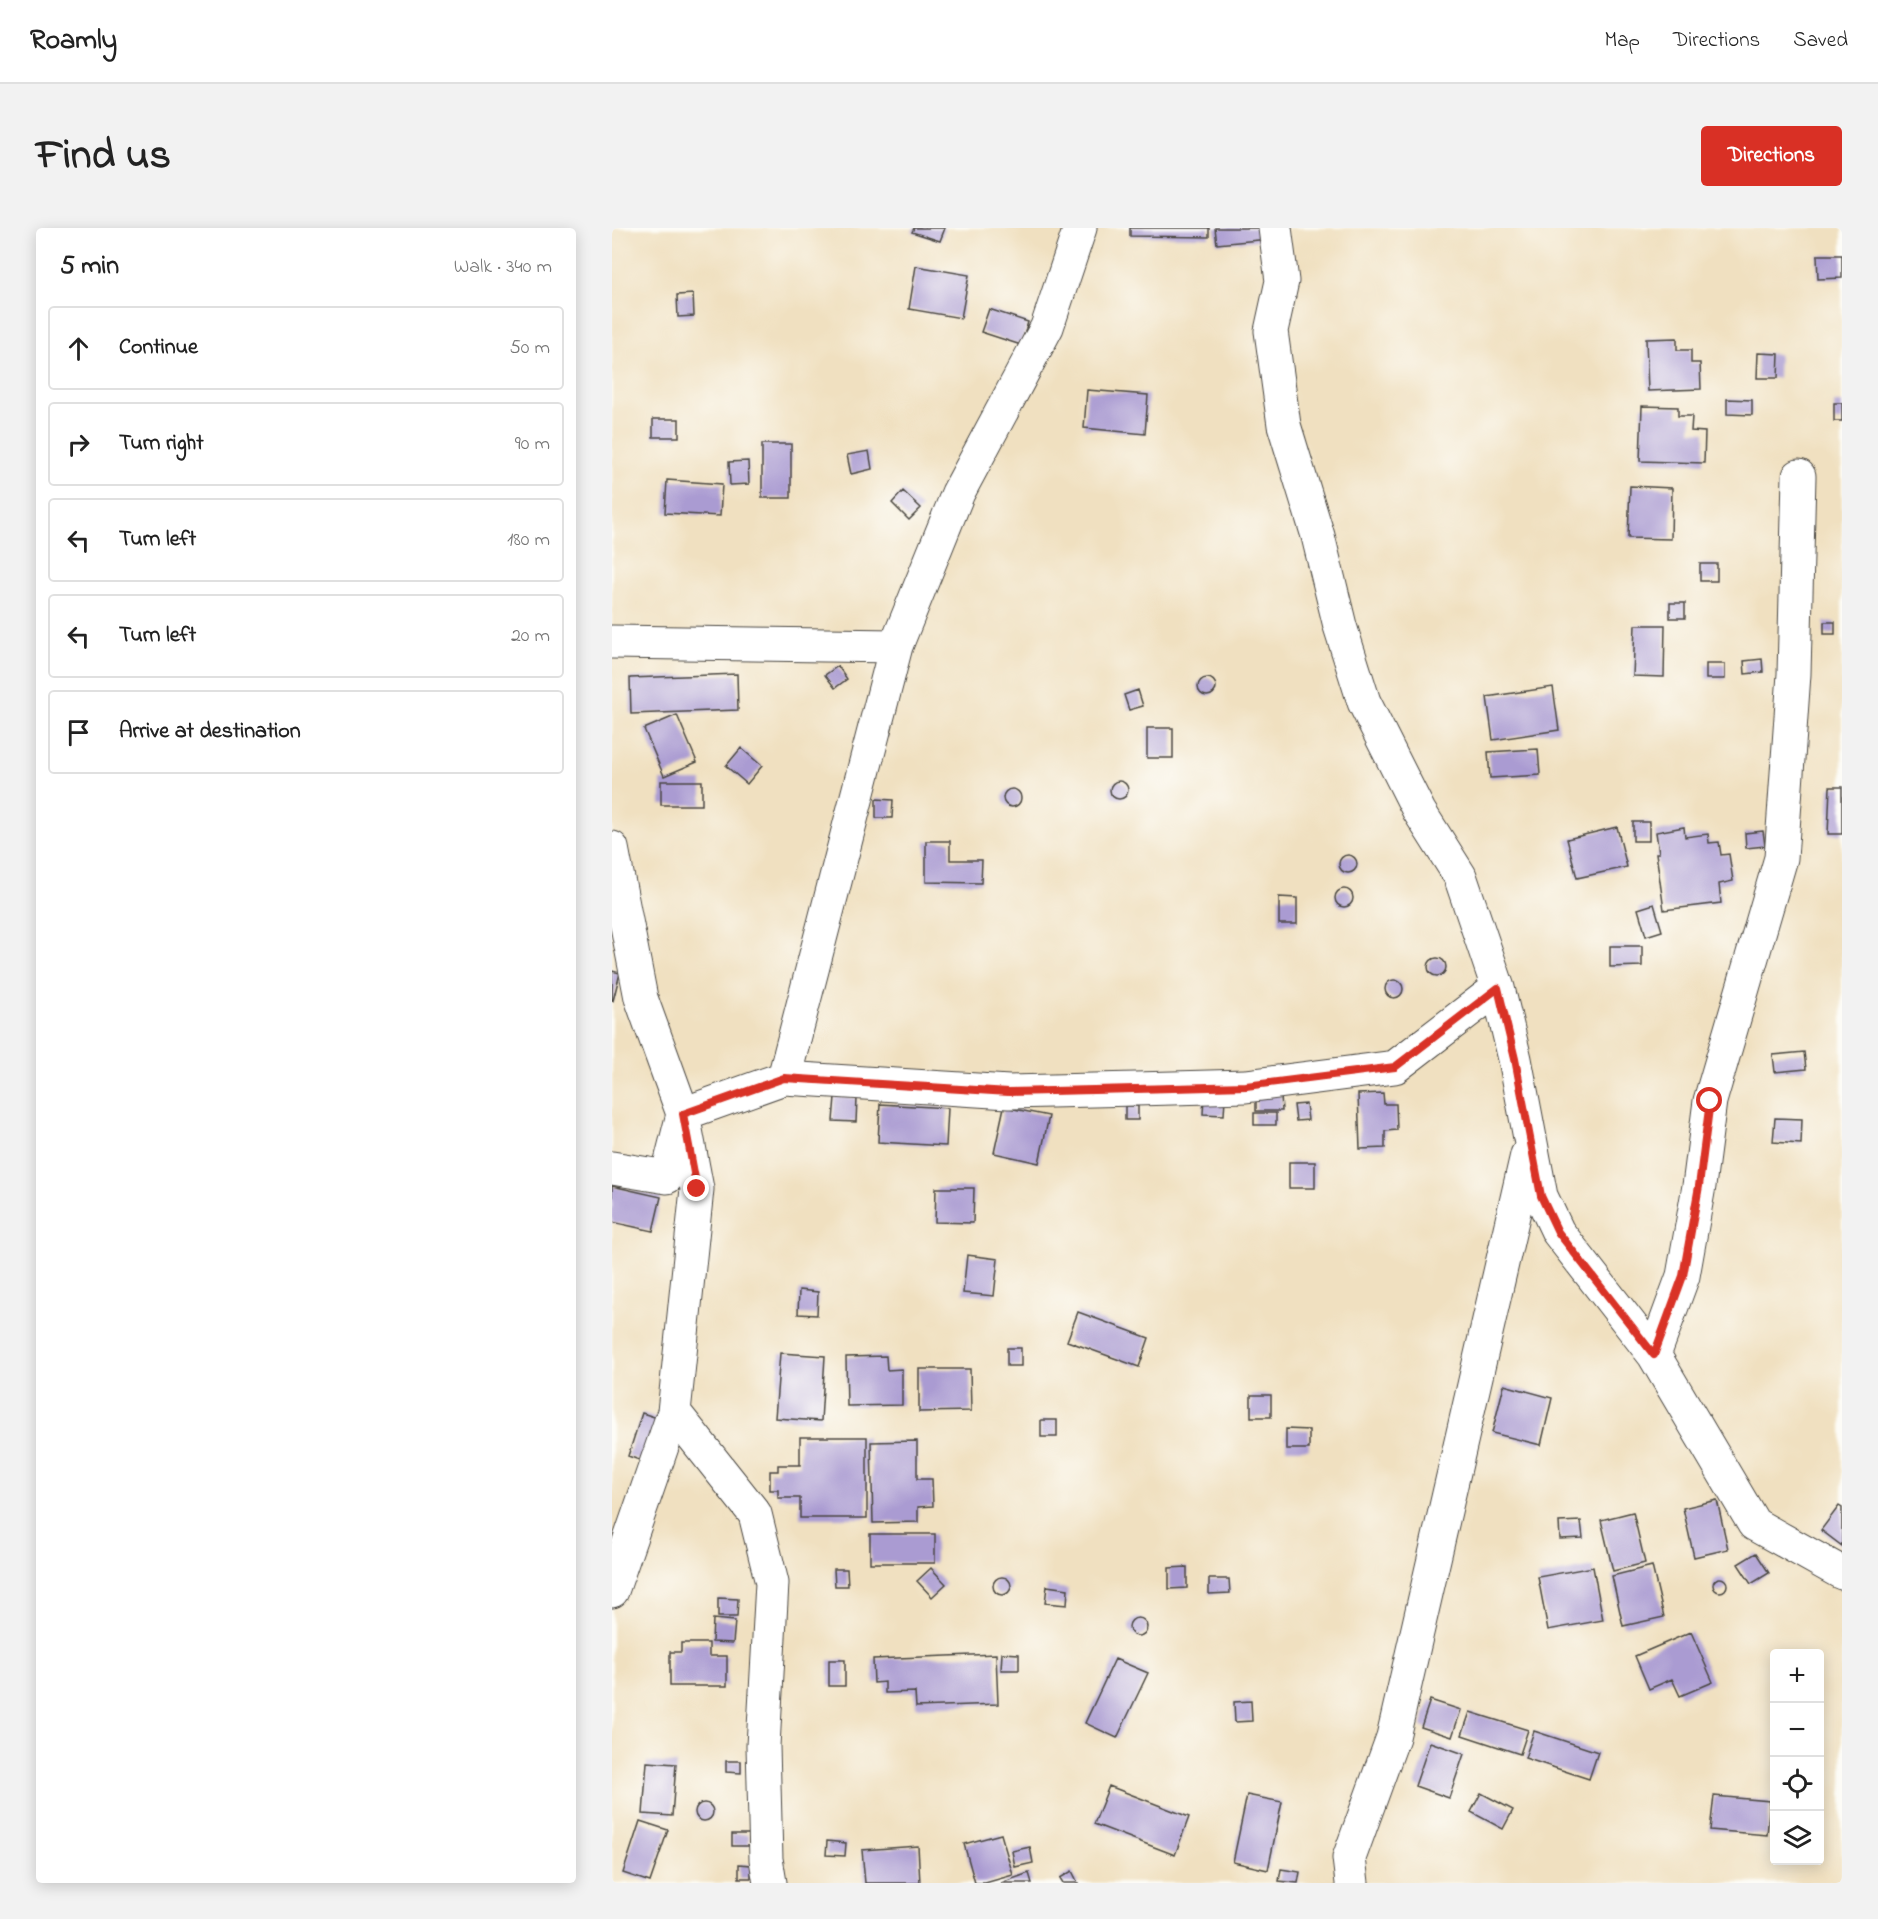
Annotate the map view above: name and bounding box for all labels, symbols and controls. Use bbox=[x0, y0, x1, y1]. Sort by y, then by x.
text: Roamly bbox=[30, 21, 117, 62]
text: Map bbox=[1604, 26, 1640, 56]
text: Directions bbox=[1673, 26, 1760, 56]
text: Saved bbox=[1793, 26, 1848, 56]
text: Find us bbox=[36, 126, 171, 187]
button: Directions bbox=[1701, 126, 1842, 186]
text: 5 min bbox=[60, 248, 119, 286]
text: Walk · 340 m bbox=[454, 253, 552, 282]
icon: ahead bbox=[62, 332, 95, 365]
text: Continue bbox=[119, 332, 198, 364]
text: 50 m bbox=[509, 334, 550, 363]
icon: right bbox=[62, 428, 95, 461]
text: Turn right bbox=[119, 428, 204, 460]
text: 90 m bbox=[515, 430, 550, 459]
icon: left bbox=[62, 524, 95, 557]
text: Turn left bbox=[119, 524, 196, 556]
text: 180 m bbox=[507, 526, 550, 555]
icon: left bbox=[62, 620, 95, 653]
text: Turn left bbox=[119, 620, 196, 652]
text: 20 m bbox=[511, 622, 550, 651]
icon: arrive bbox=[62, 716, 95, 749]
text: Arrive at destination bbox=[119, 716, 301, 748]
route start bbox=[1696, 1087, 1722, 1113]
route end bbox=[683, 1175, 709, 1201]
map controls bbox=[1770, 1649, 1824, 1865]
button: + bbox=[1770, 1649, 1824, 1703]
button: − bbox=[1770, 1703, 1824, 1757]
button: locate bbox=[1770, 1757, 1824, 1811]
button: layers bbox=[1770, 1811, 1824, 1865]

